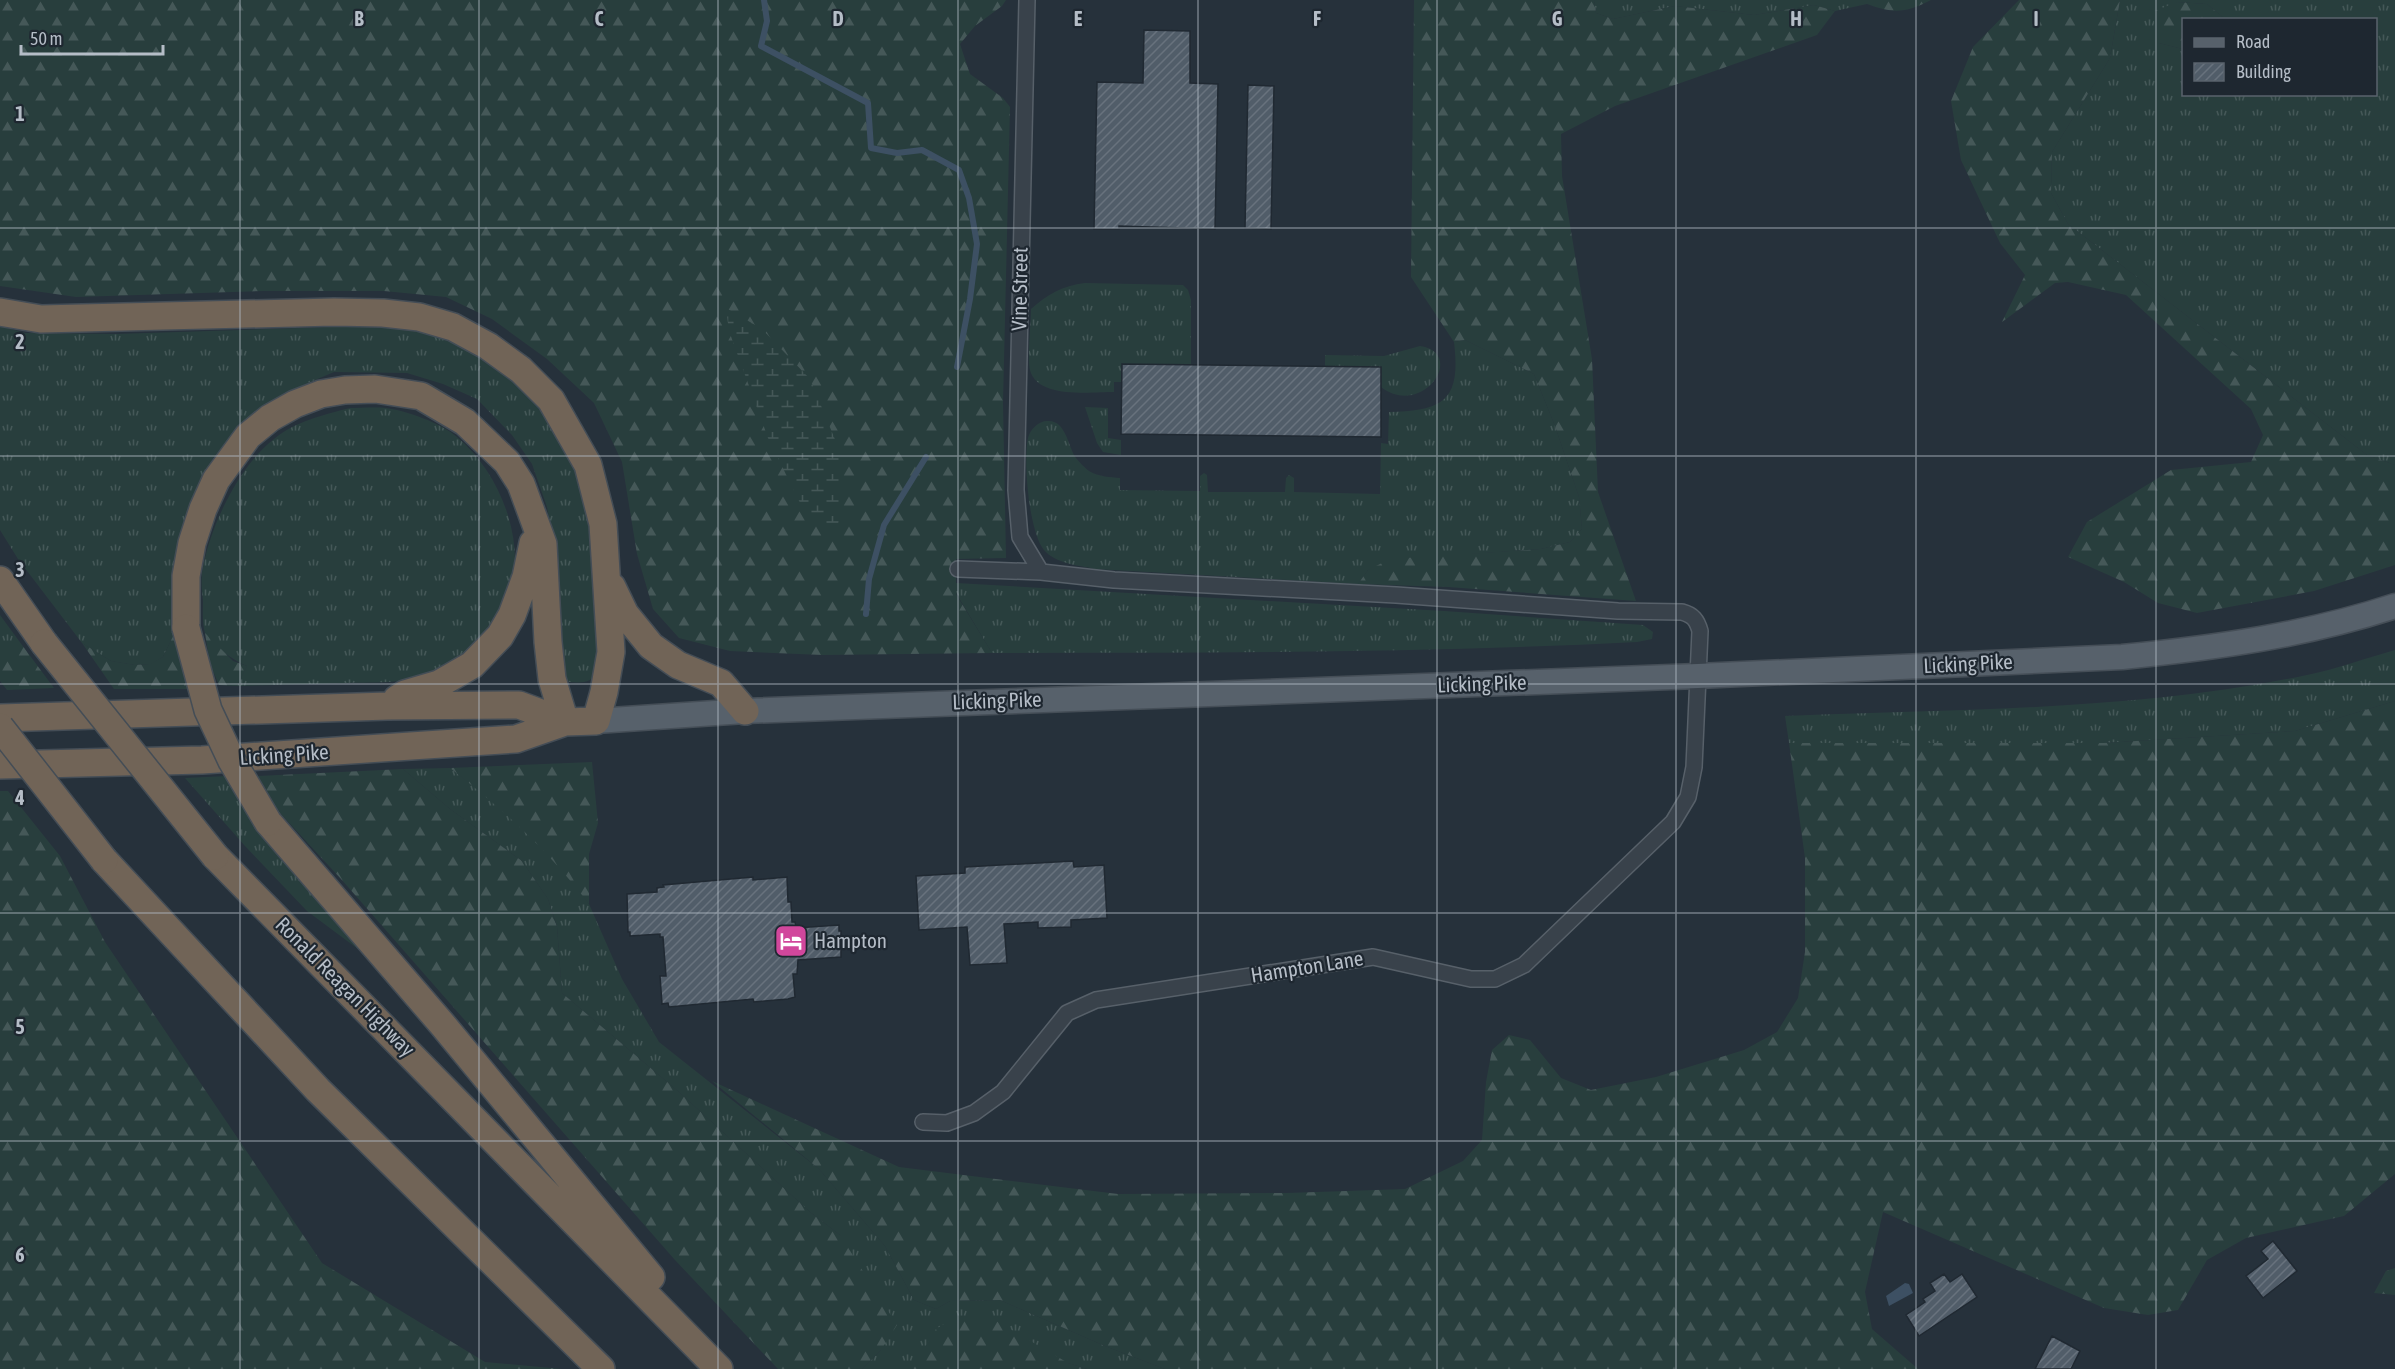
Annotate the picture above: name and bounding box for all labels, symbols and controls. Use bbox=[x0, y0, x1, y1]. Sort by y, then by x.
text: B bbox=[354, 7, 364, 30]
text: C bbox=[595, 7, 604, 30]
text: D bbox=[832, 7, 844, 30]
text: E bbox=[1074, 7, 1083, 30]
text: F bbox=[1313, 7, 1321, 30]
text: G bbox=[1552, 7, 1563, 30]
text: H bbox=[1790, 7, 1802, 30]
text: I bbox=[2033, 7, 2039, 30]
scale bar bbox=[21, 18, 164, 56]
legend bbox=[2182, 18, 2377, 96]
text: 50 m bbox=[30, 28, 62, 49]
text: Road bbox=[2236, 31, 2270, 52]
text: Building bbox=[2236, 61, 2291, 82]
text: 1 bbox=[15, 102, 25, 125]
street label: Vine Street bbox=[1006, 247, 1032, 331]
text: 2 bbox=[15, 330, 25, 353]
text: 3 bbox=[15, 558, 25, 581]
street label: Licking Pike bbox=[1923, 649, 2013, 677]
street label: Licking Pike bbox=[1437, 669, 1527, 697]
street label: Licking Pike bbox=[952, 686, 1042, 714]
street label: Licking Pike bbox=[239, 739, 329, 769]
text: 4 bbox=[14, 786, 25, 809]
street label: Ronald Reagan Highway bbox=[271, 912, 420, 1061]
hotel icon: Hampton bbox=[773, 923, 809, 959]
place label: Hampton bbox=[814, 928, 887, 952]
street label: Hampton Lane bbox=[1249, 945, 1365, 987]
text: 5 bbox=[15, 1015, 25, 1038]
text: 6 bbox=[15, 1243, 25, 1266]

